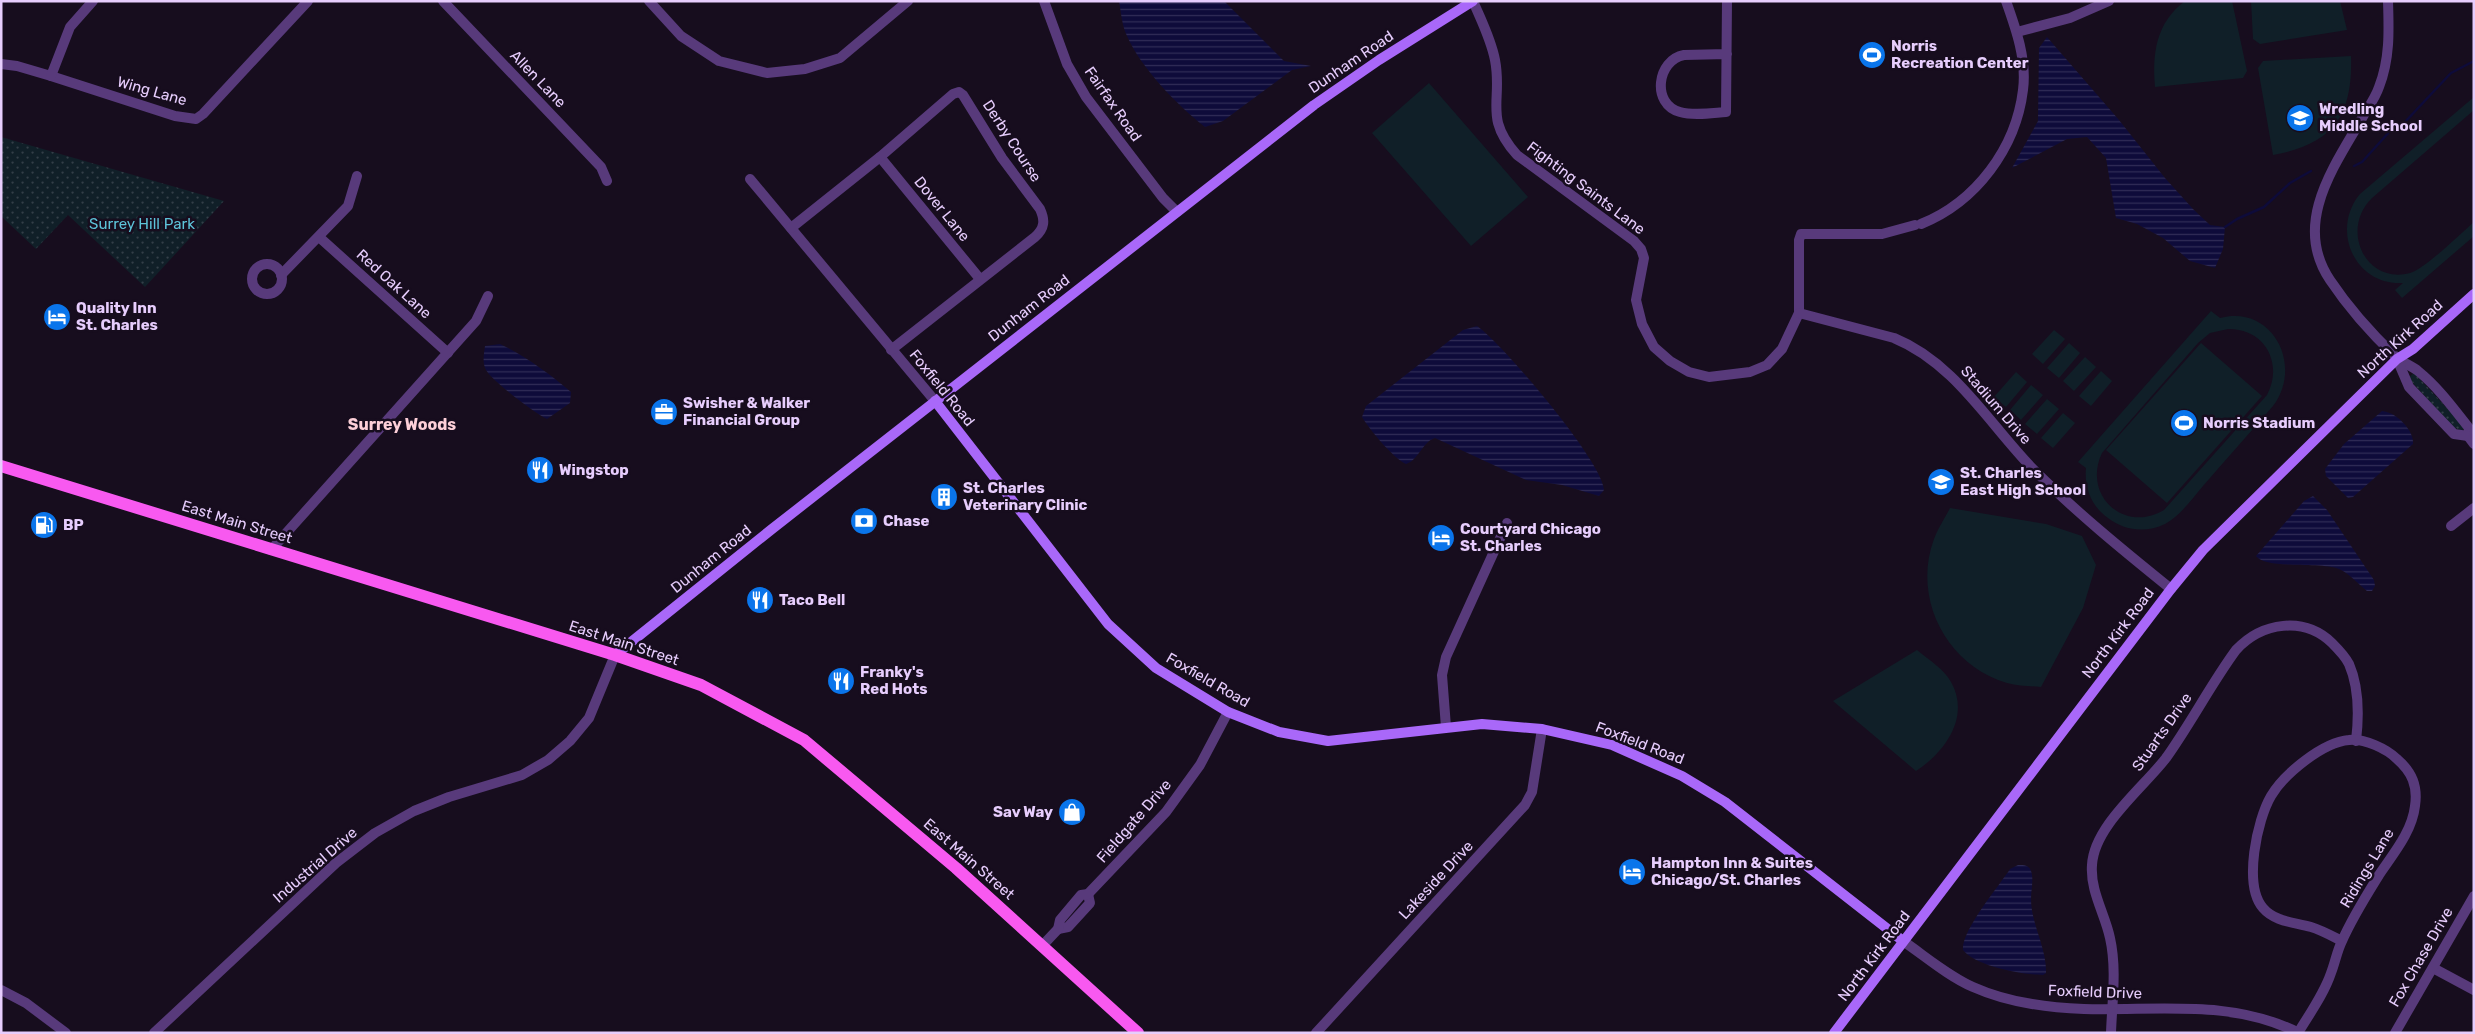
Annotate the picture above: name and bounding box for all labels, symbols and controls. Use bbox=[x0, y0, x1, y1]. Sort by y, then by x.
street label: Dunham Road bbox=[1305, 27, 1397, 97]
place label: Norris Recreation Center bbox=[1891, 37, 2029, 72]
sports icon: Norris Recreation Center bbox=[1857, 40, 1887, 70]
street label: Allen Lane bbox=[506, 47, 570, 111]
street label: Fairfax Road bbox=[1081, 63, 1145, 145]
street label: Wing Lane bbox=[115, 72, 189, 110]
street label: Derby Course bbox=[979, 97, 1045, 185]
place label: Wredling Middle School bbox=[2319, 100, 2422, 135]
school or university icon: Wredling Middle School bbox=[2285, 103, 2315, 133]
street label: Fighting Saints Lane bbox=[1523, 138, 1649, 238]
street label: Dover Lane bbox=[910, 173, 974, 245]
park label: Surrey Hill Park bbox=[89, 215, 195, 233]
street label: Red Oak Lane bbox=[353, 246, 435, 322]
street label: Dunham Road bbox=[985, 271, 1073, 345]
street label: North Kirk Road bbox=[2354, 296, 2446, 382]
place label: Quality Inn St. Charles bbox=[76, 299, 158, 334]
hotel icon: Quality Inn St. Charles bbox=[42, 302, 72, 332]
street label: Foxfield Road bbox=[906, 346, 978, 430]
street label: Stadium Drive bbox=[1957, 362, 2035, 448]
place label: Swisher & Walker Financial Group bbox=[683, 394, 810, 429]
office icon: Swisher & Walker Financial Group bbox=[649, 397, 679, 427]
sports icon: Norris Stadium bbox=[2169, 408, 2199, 438]
place label: Norris Stadium bbox=[2203, 414, 2315, 432]
district label: Surrey Woods bbox=[348, 415, 456, 434]
restaurant icon: Wingstop bbox=[525, 455, 555, 485]
place label: Wingstop bbox=[559, 461, 629, 479]
place label: St. Charles East High School bbox=[1960, 464, 2086, 499]
school or university icon: St. Charles East High School bbox=[1926, 467, 1956, 497]
place label: St. Charles Veterinary Clinic bbox=[963, 479, 1088, 514]
building icon: St. Charles Veterinary Clinic bbox=[929, 482, 959, 512]
street label: East Main Street bbox=[180, 497, 295, 547]
bank icon: Chase bbox=[849, 506, 879, 536]
fuel station icon: BP bbox=[29, 510, 59, 540]
place label: Chase bbox=[883, 512, 929, 530]
place label: BP bbox=[63, 516, 84, 534]
place label: Courtyard Chicago St. Charles bbox=[1460, 520, 1601, 555]
street label: Dunham Road bbox=[667, 521, 755, 597]
hotel icon: Courtyard Chicago St. Charles bbox=[1426, 523, 1456, 553]
street label: North Kirk Road bbox=[2078, 584, 2158, 682]
restaurant icon: Taco Bell bbox=[745, 585, 775, 615]
place label: Taco Bell bbox=[779, 591, 845, 609]
street label: East Main Street bbox=[567, 617, 681, 669]
street label: Foxfield Road bbox=[1163, 649, 1253, 711]
place label: Franky's Red Hots bbox=[860, 663, 927, 698]
restaurant icon: Franky's Red Hots bbox=[826, 666, 856, 696]
street label: Stuarts Drive bbox=[2128, 689, 2196, 775]
street label: Foxfield Road bbox=[1593, 718, 1687, 768]
street label: Fieldgate Drive bbox=[1093, 776, 1175, 866]
shop icon: Sav Way bbox=[1057, 797, 1087, 827]
place label: Sav Way bbox=[993, 803, 1053, 821]
street label: East Main Street bbox=[920, 815, 1018, 903]
street label: Industrial Drive bbox=[269, 824, 361, 906]
street label: Ridings Lane bbox=[2336, 825, 2398, 911]
street label: Lakeside Drive bbox=[1395, 837, 1477, 923]
place label: Hampton Inn & Suites Chicago/St. Charles bbox=[1651, 854, 1813, 889]
hotel icon: Hampton Inn & Suites Chicago/St. Charles bbox=[1617, 857, 1647, 887]
street label: Fox Chase Drive bbox=[2385, 904, 2457, 1010]
street label: North Kirk Road bbox=[1834, 907, 1914, 1005]
street label: Foxfield Drive bbox=[2048, 981, 2142, 1003]

